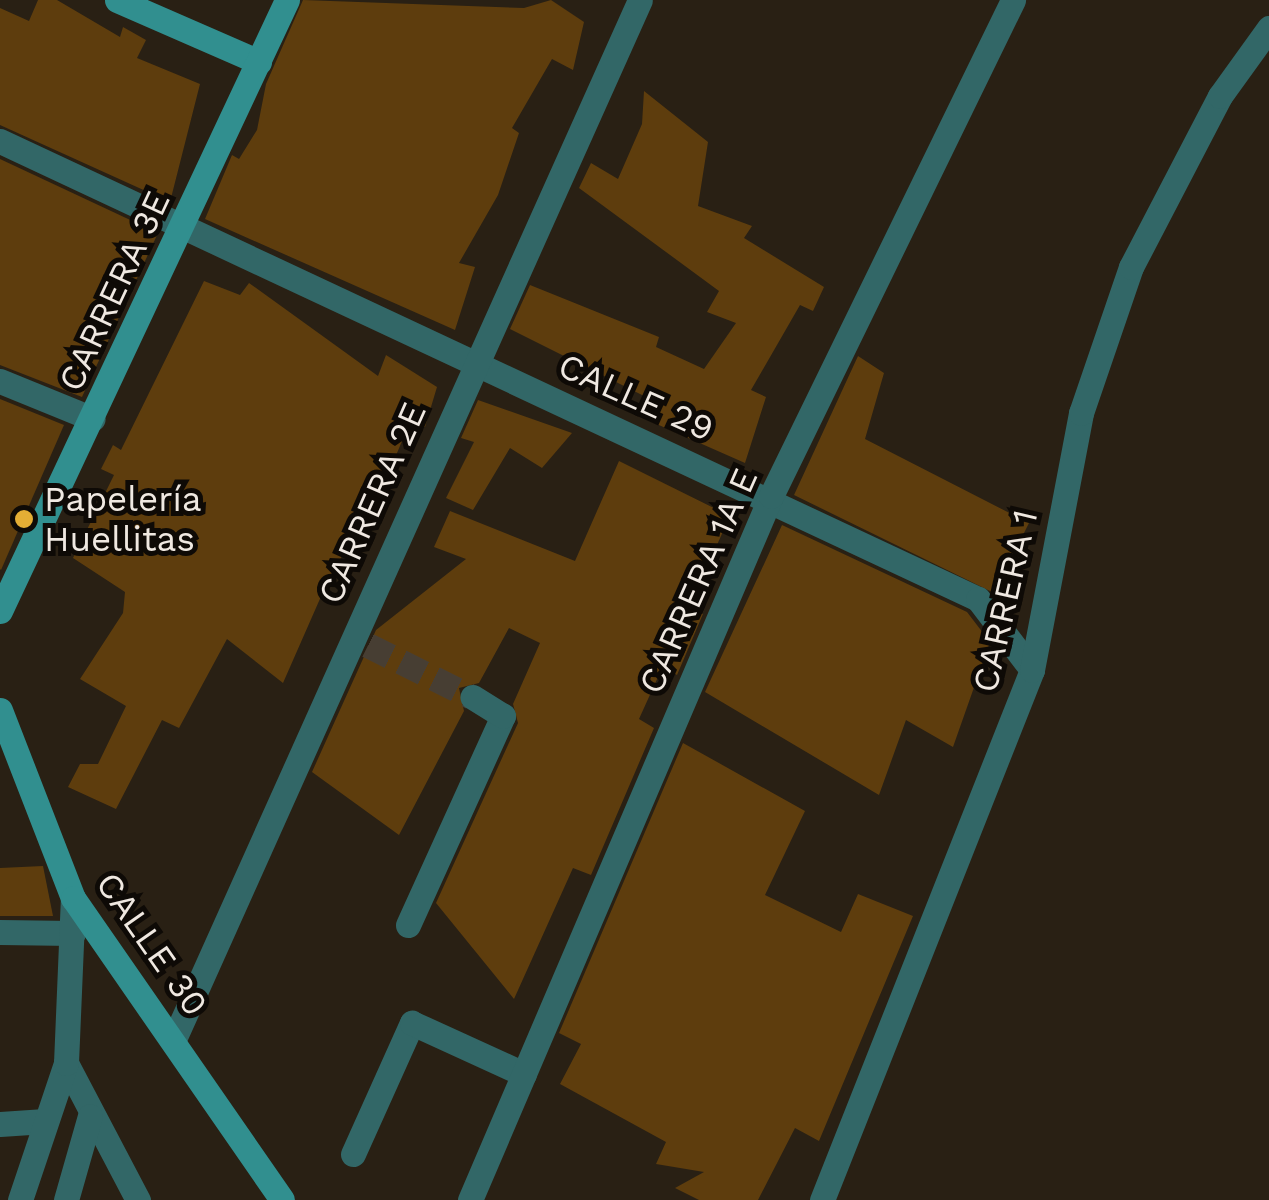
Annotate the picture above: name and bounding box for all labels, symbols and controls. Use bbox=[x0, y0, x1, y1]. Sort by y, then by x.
street label: CARRERA 3E bbox=[49, 184, 179, 398]
street label: CALLE 29 bbox=[552, 344, 720, 450]
street label: CARRERA 2E bbox=[309, 395, 435, 611]
street label: CARRERA 1A E bbox=[629, 460, 767, 702]
place label: Papelería Huellitas bbox=[44, 478, 202, 560]
street label: CARRERA 1 bbox=[963, 505, 1047, 697]
marker: Papelería Huellitas bbox=[13, 508, 35, 530]
street label: CALLE 30 bbox=[87, 864, 217, 1024]

